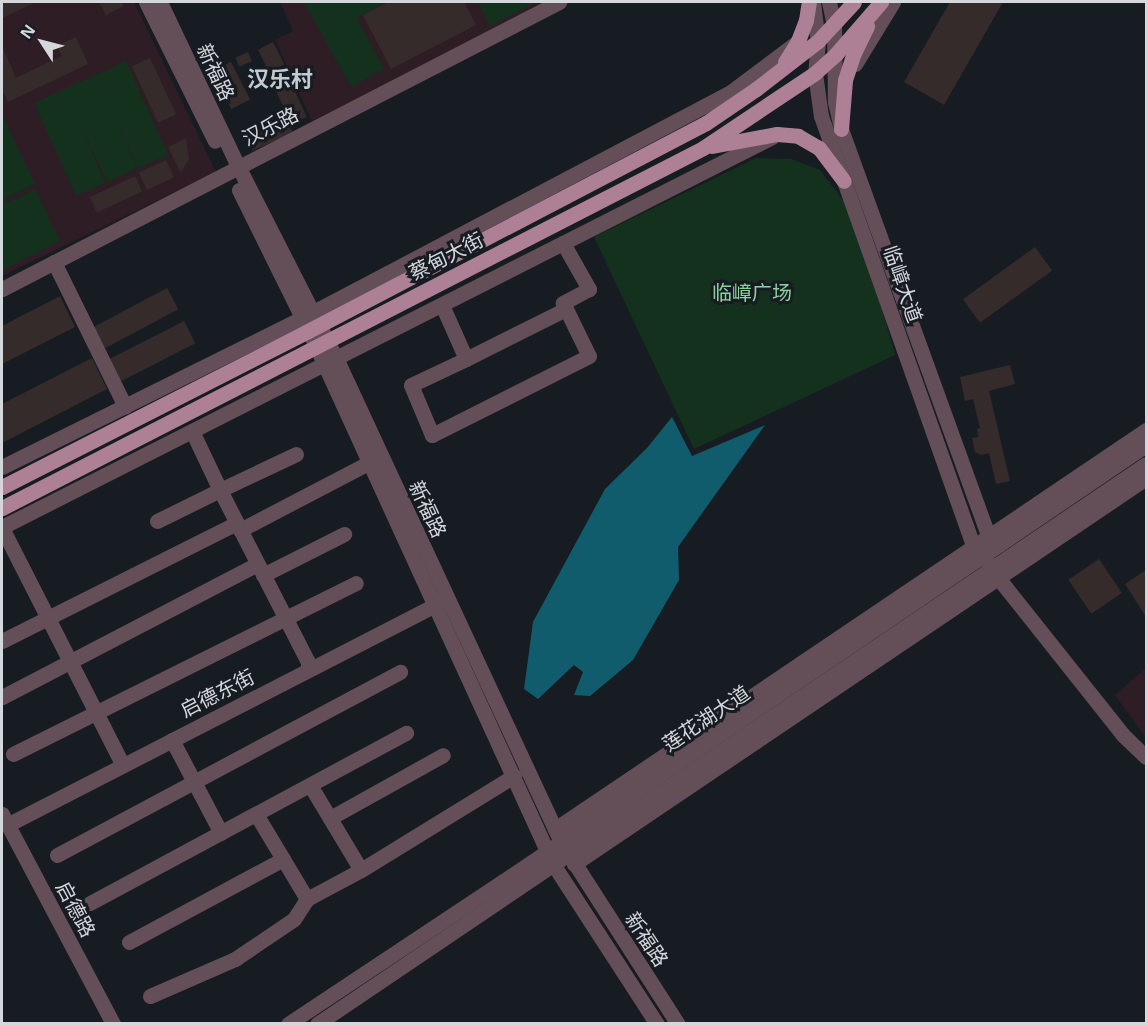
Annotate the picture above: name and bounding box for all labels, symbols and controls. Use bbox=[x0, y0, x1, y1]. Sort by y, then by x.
north arrow bbox=[12, 12, 72, 72]
text: N bbox=[15, 20, 40, 43]
street label: 新福路 bbox=[192, 40, 240, 104]
district label: 汉乐村 bbox=[247, 66, 313, 92]
street label: 汉乐路 bbox=[238, 102, 302, 150]
street label: 蔡甸大街 bbox=[405, 227, 487, 285]
street label: 临嶂大道 bbox=[879, 242, 927, 326]
park label: 临嶂广场 bbox=[712, 280, 792, 304]
street label: 新福路 bbox=[404, 477, 452, 541]
street label: 启德东街 bbox=[176, 664, 258, 722]
street label: 莲花湖大道 bbox=[658, 680, 754, 756]
street label: 启德路 bbox=[51, 877, 101, 941]
street label: 新福路 bbox=[621, 907, 673, 971]

